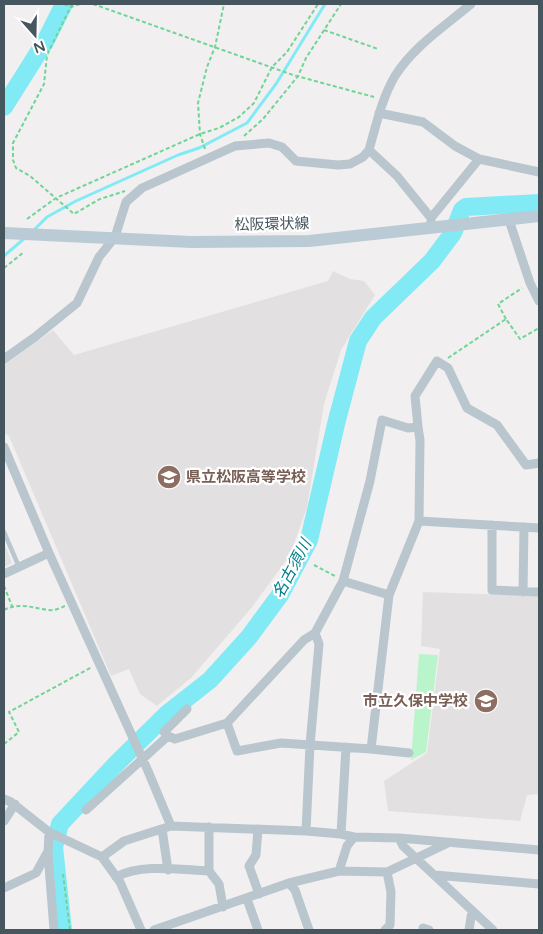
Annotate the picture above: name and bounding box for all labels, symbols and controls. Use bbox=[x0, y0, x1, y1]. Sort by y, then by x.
north arrow bbox=[10, 10, 60, 60]
text: N bbox=[31, 37, 47, 57]
street label: 松阪環状線 bbox=[234, 214, 310, 234]
school or university icon: 県立松阪高等学校 bbox=[156, 464, 182, 490]
place label: 県立松阪高等学校 bbox=[186, 468, 306, 486]
water label: 名古須川 bbox=[268, 534, 317, 602]
school or university icon: 市立久保中学校 bbox=[473, 688, 499, 714]
place label: 市立久保中学校 bbox=[363, 692, 468, 710]

